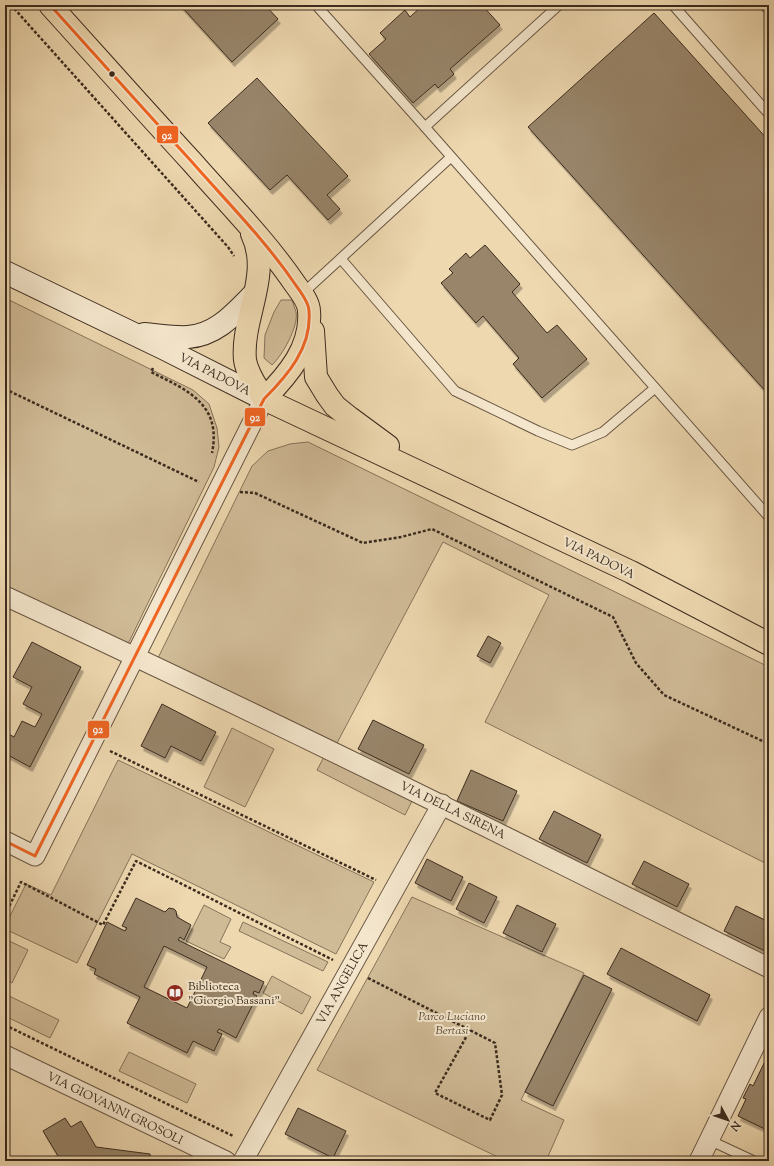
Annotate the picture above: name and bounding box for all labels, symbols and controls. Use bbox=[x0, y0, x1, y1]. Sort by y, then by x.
unlabelled marker bbox=[107, 69, 117, 79]
line badge: 92 bbox=[156, 125, 179, 144]
text: 92 bbox=[162, 128, 173, 144]
street label: VIA PADOVA bbox=[175, 349, 254, 401]
line badge: 92 bbox=[244, 407, 266, 427]
text: 92 bbox=[250, 410, 261, 426]
street label: VIA PADOVA bbox=[559, 534, 638, 584]
line badge: 92 bbox=[87, 720, 110, 739]
text: 92 bbox=[93, 722, 104, 738]
street label: VIA DELLA SIRENA bbox=[397, 777, 509, 844]
street label: VIA ANGELICA bbox=[313, 939, 373, 1028]
place label: Biblioteca "Giorgio Bassani" bbox=[188, 978, 280, 1010]
library icon: Biblioteca "Giorgio Bassani" bbox=[165, 983, 185, 1003]
park label: Parco Luciano Bertasi bbox=[418, 1008, 486, 1040]
street label: VIA GIOVANNI GROSOLI bbox=[43, 1068, 186, 1150]
north arrow bbox=[708, 1100, 748, 1140]
text: N bbox=[726, 1117, 744, 1134]

